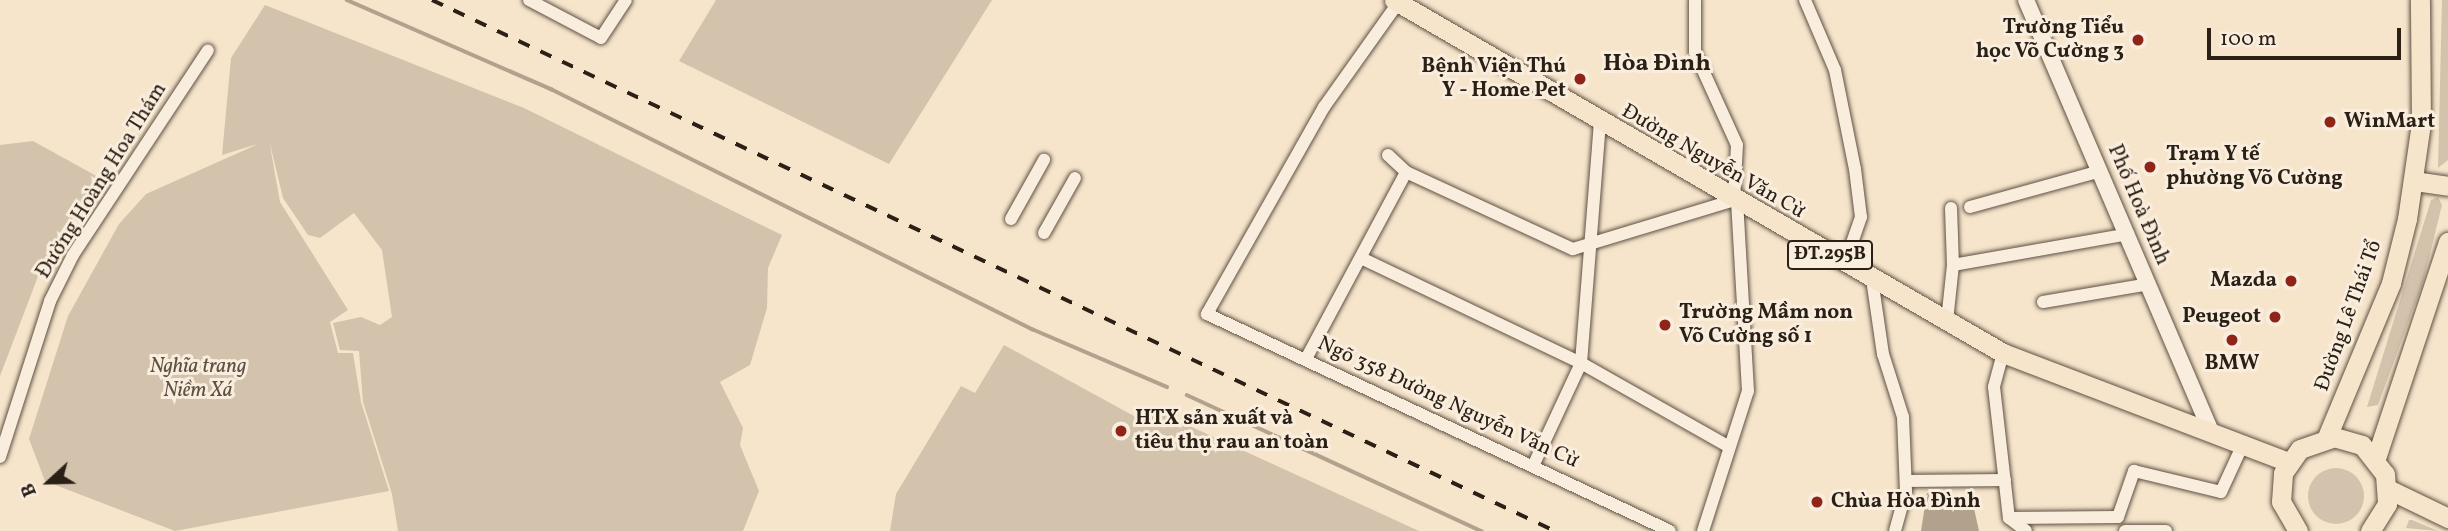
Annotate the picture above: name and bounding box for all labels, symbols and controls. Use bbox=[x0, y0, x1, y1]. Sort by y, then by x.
scale bar bbox=[2210, 14, 2404, 58]
place label: Trường Tiểu học Võ Cường 3 bbox=[1975, 15, 2124, 65]
text: 100 m bbox=[2220, 25, 2277, 54]
marker: Trường Tiểu học Võ Cường 3 bbox=[2130, 32, 2146, 48]
district label: Hòa Đình bbox=[1603, 51, 1711, 79]
place label: Bệnh Viện Thú Y - Home Pet bbox=[1420, 54, 1566, 104]
marker: Bệnh Viện Thú Y - Home Pet bbox=[1572, 71, 1588, 87]
street label: Đường Hoàng Hoa Thám bbox=[31, 78, 173, 284]
street label: Đường Nguyễn Văn Cừ bbox=[1616, 99, 1810, 225]
place label: WinMart bbox=[2344, 109, 2435, 135]
marker: WinMart bbox=[2322, 114, 2338, 130]
street label: Phố Hoà Đình bbox=[2101, 141, 2175, 269]
place label: Trạm Y tế phường Võ Cường bbox=[2166, 142, 2343, 192]
marker: Trạm Y tế phường Võ Cường bbox=[2140, 157, 2160, 177]
street label: Đường Lê Thái Tổ bbox=[2310, 236, 2388, 396]
road number: ĐT.295B bbox=[1786, 240, 1874, 270]
place label: Mazda bbox=[2210, 268, 2277, 294]
marker: Mazda bbox=[2283, 273, 2299, 289]
place label: Trường Mầm non Võ Cường số 1 bbox=[1679, 300, 1853, 350]
place label: Peugeot bbox=[2182, 304, 2261, 330]
marker: Peugeot bbox=[2267, 309, 2283, 325]
marker: Trường Mầm non Võ Cường số 1 bbox=[1657, 317, 1673, 333]
street label: Ngõ 358 Đường Nguyễn Văn Cừ bbox=[1313, 331, 1583, 475]
marker: BMW bbox=[2224, 332, 2240, 348]
place label: BMW bbox=[2205, 351, 2259, 377]
park label: Nghĩa trang Niềm Xá bbox=[150, 354, 246, 404]
place label: HTX sản xuất và tiêu thụ rau an toàn bbox=[1135, 406, 1329, 456]
marker: HTX sản xuất và tiêu thụ rau an toàn bbox=[1113, 423, 1129, 439]
north arrow bbox=[14, 447, 84, 517]
text: B bbox=[15, 479, 44, 501]
place label: Chùa Hòa Đình bbox=[1831, 489, 1981, 515]
marker: Chùa Hòa Đình bbox=[1809, 494, 1825, 510]

